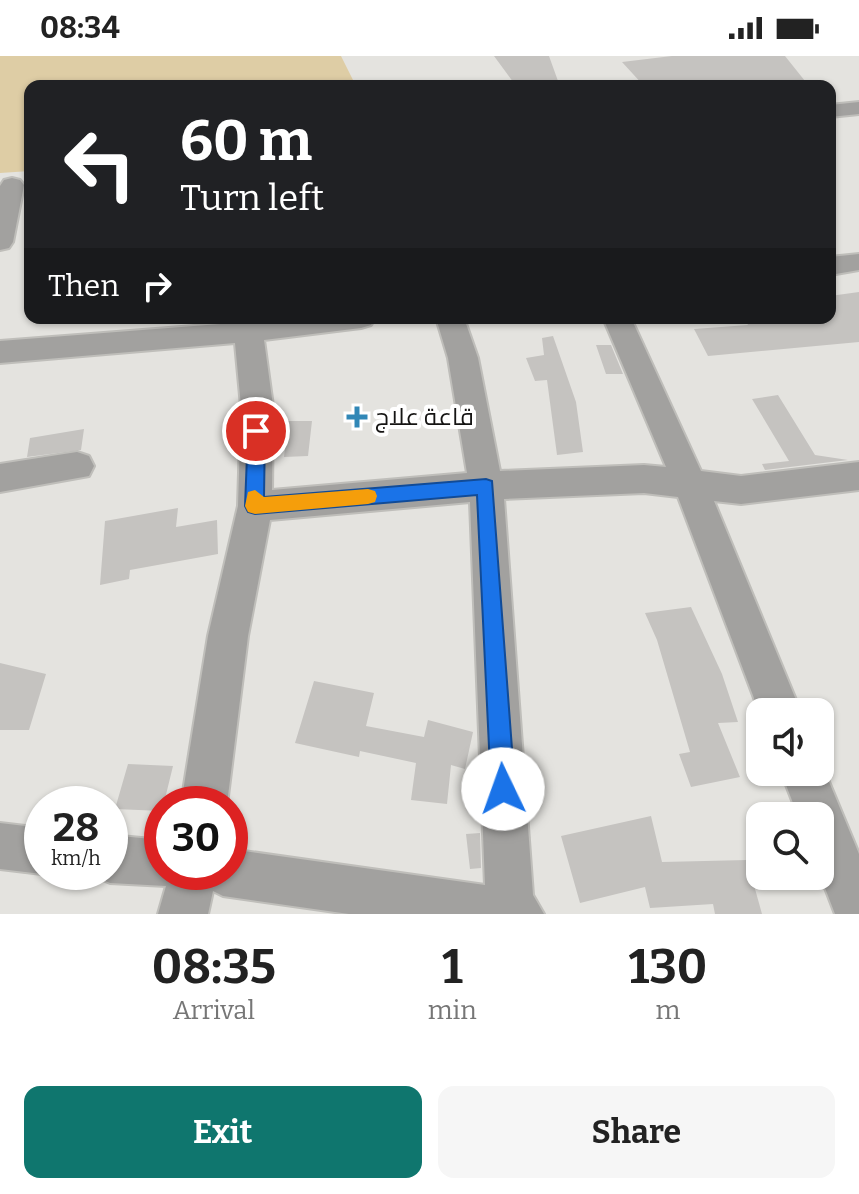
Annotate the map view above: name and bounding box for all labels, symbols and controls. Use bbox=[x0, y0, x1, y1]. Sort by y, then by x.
text: 08:34 bbox=[40, 10, 120, 46]
text: 60 m bbox=[180, 108, 312, 175]
icon: left bbox=[48, 112, 152, 216]
text: Turn left bbox=[180, 176, 324, 220]
icon: right bbox=[135, 264, 179, 308]
text: Then bbox=[48, 268, 119, 304]
pin bbox=[222, 397, 290, 465]
place label: قاعة علاج bbox=[375, 403, 474, 433]
marker: قاعة علاج bbox=[346, 406, 368, 428]
icon: arrive bbox=[234, 409, 278, 453]
map controls bbox=[746, 698, 834, 890]
button: sound bbox=[746, 698, 834, 786]
position arrow bbox=[461, 747, 545, 831]
speed limit sign: 30 bbox=[144, 786, 248, 890]
button: search bbox=[746, 802, 834, 890]
text: 28 bbox=[53, 804, 99, 852]
text: km/h bbox=[51, 846, 101, 870]
text: 08:35 bbox=[152, 938, 276, 996]
text: 1 bbox=[442, 938, 463, 996]
text: 130 bbox=[628, 938, 707, 996]
text: Arrival bbox=[173, 995, 255, 1026]
text: min bbox=[428, 995, 477, 1026]
text: m bbox=[655, 995, 680, 1026]
button: Exit bbox=[24, 1086, 422, 1178]
button: Share bbox=[438, 1086, 835, 1178]

